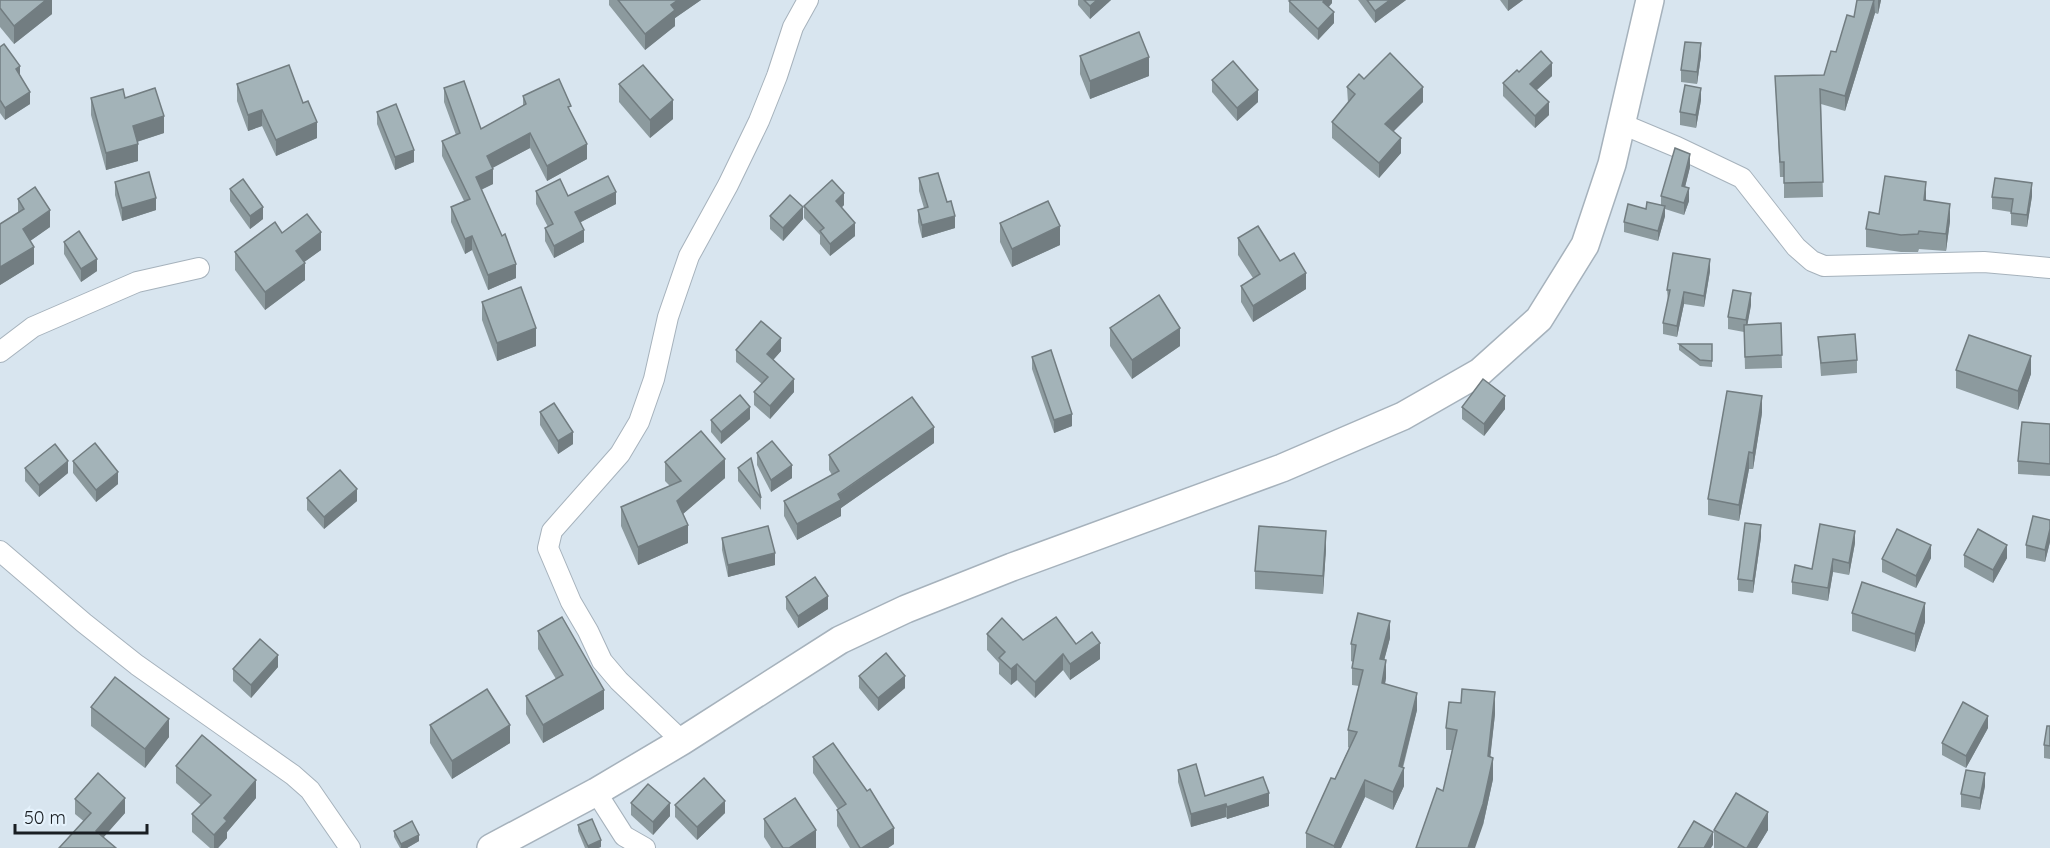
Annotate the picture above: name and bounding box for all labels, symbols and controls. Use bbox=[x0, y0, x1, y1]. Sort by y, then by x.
scale bar bbox=[15, 797, 147, 835]
text: 50 m bbox=[24, 806, 66, 829]

